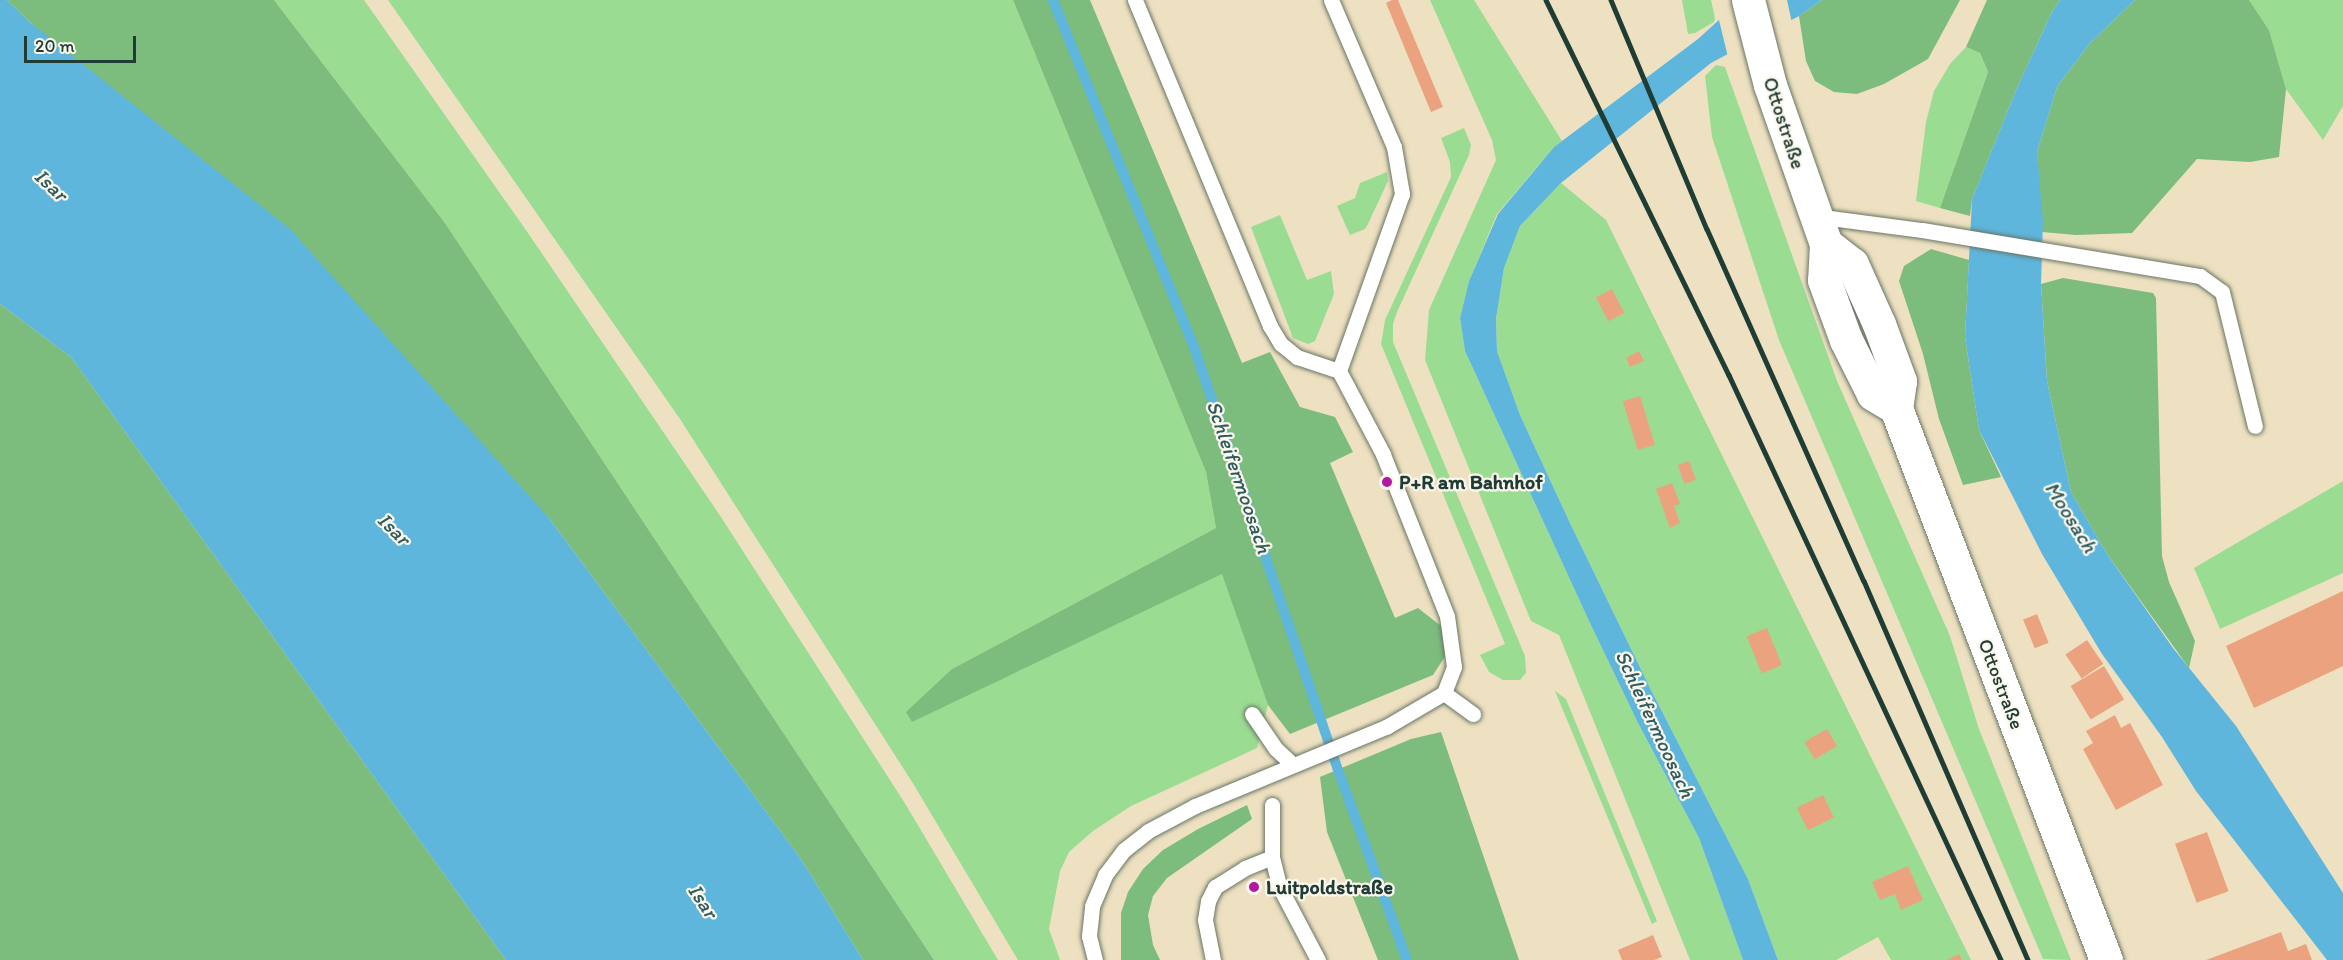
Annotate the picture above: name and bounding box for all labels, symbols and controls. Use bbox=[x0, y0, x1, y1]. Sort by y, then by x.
scale bar bbox=[27, 24, 140, 62]
text: 20 m bbox=[35, 35, 75, 57]
street label: Ottostraße bbox=[1758, 74, 1810, 172]
water label: Isar bbox=[29, 163, 73, 207]
water label: Schleifermoosach bbox=[1201, 397, 1277, 557]
place label: P+R am Bahnhof bbox=[1399, 470, 1543, 494]
marker: P+R am Bahnhof bbox=[1380, 475, 1394, 489]
water label: Moosach bbox=[2039, 477, 2103, 557]
water label: Isar bbox=[372, 507, 416, 551]
street label: Ottostraße bbox=[1973, 635, 2029, 733]
water label: Schleifermoosach bbox=[1610, 646, 1700, 802]
place label: Luitpoldstraße bbox=[1266, 875, 1393, 899]
water label: Isar bbox=[683, 879, 723, 923]
marker: Luitpoldstraße bbox=[1247, 880, 1261, 894]

